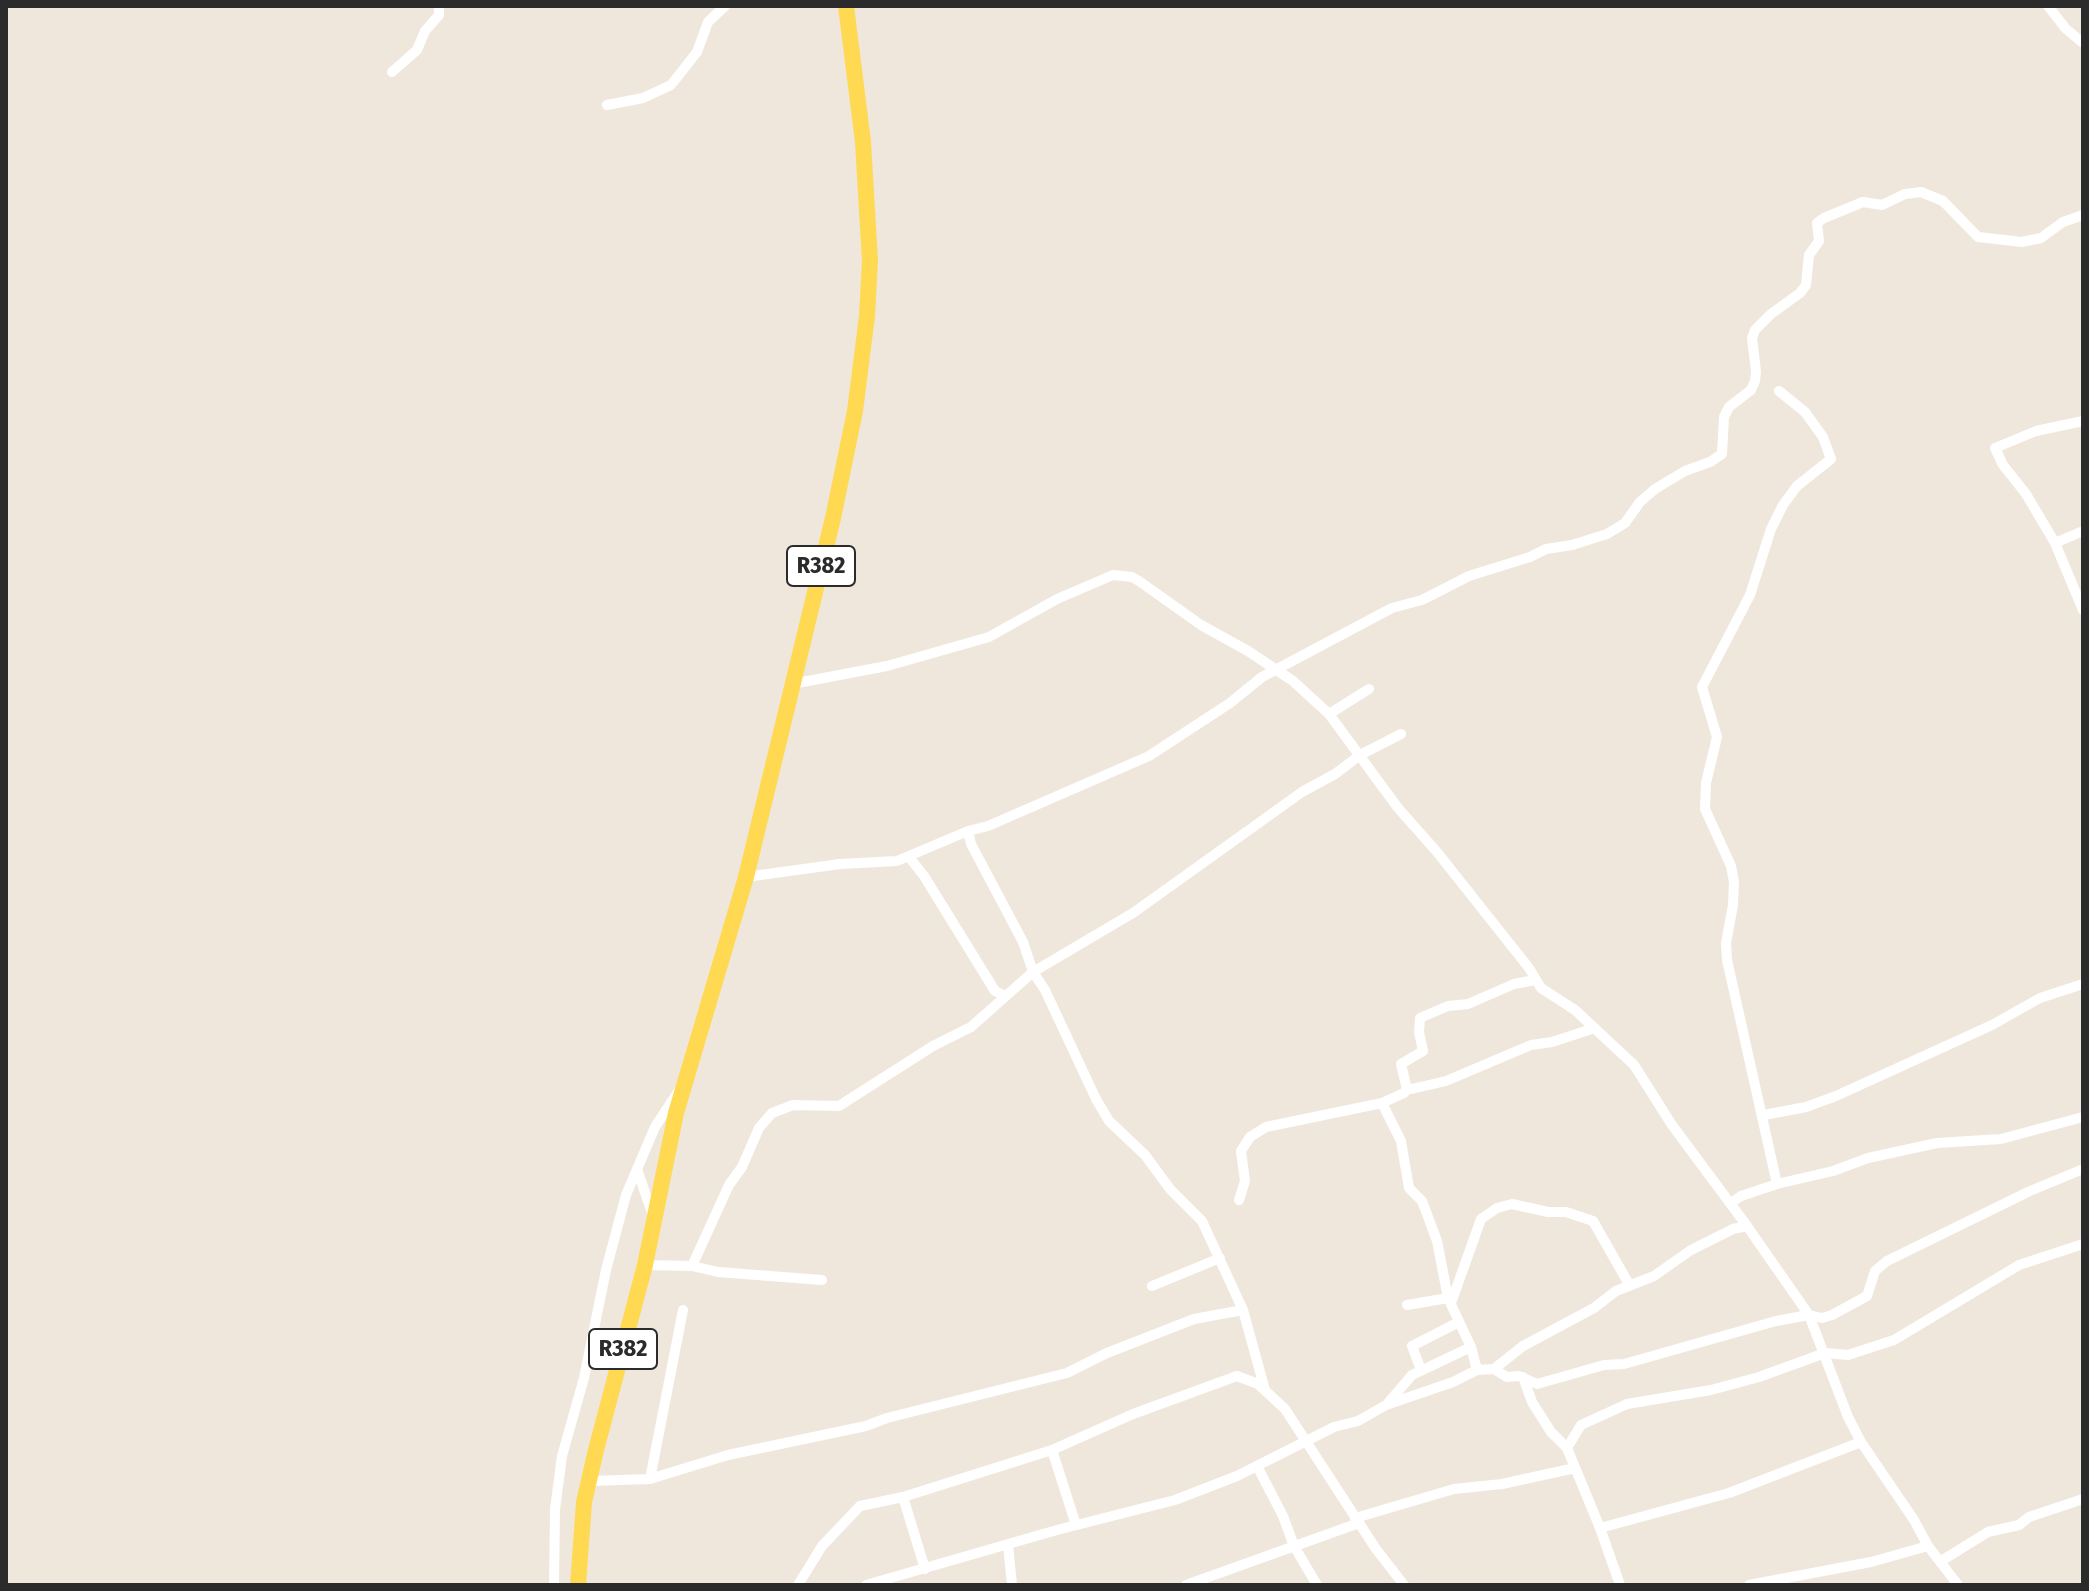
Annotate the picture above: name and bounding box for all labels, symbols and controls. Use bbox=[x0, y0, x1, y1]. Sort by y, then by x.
road number: R382 bbox=[787, 546, 855, 586]
road number: R382 bbox=[589, 1329, 657, 1369]

